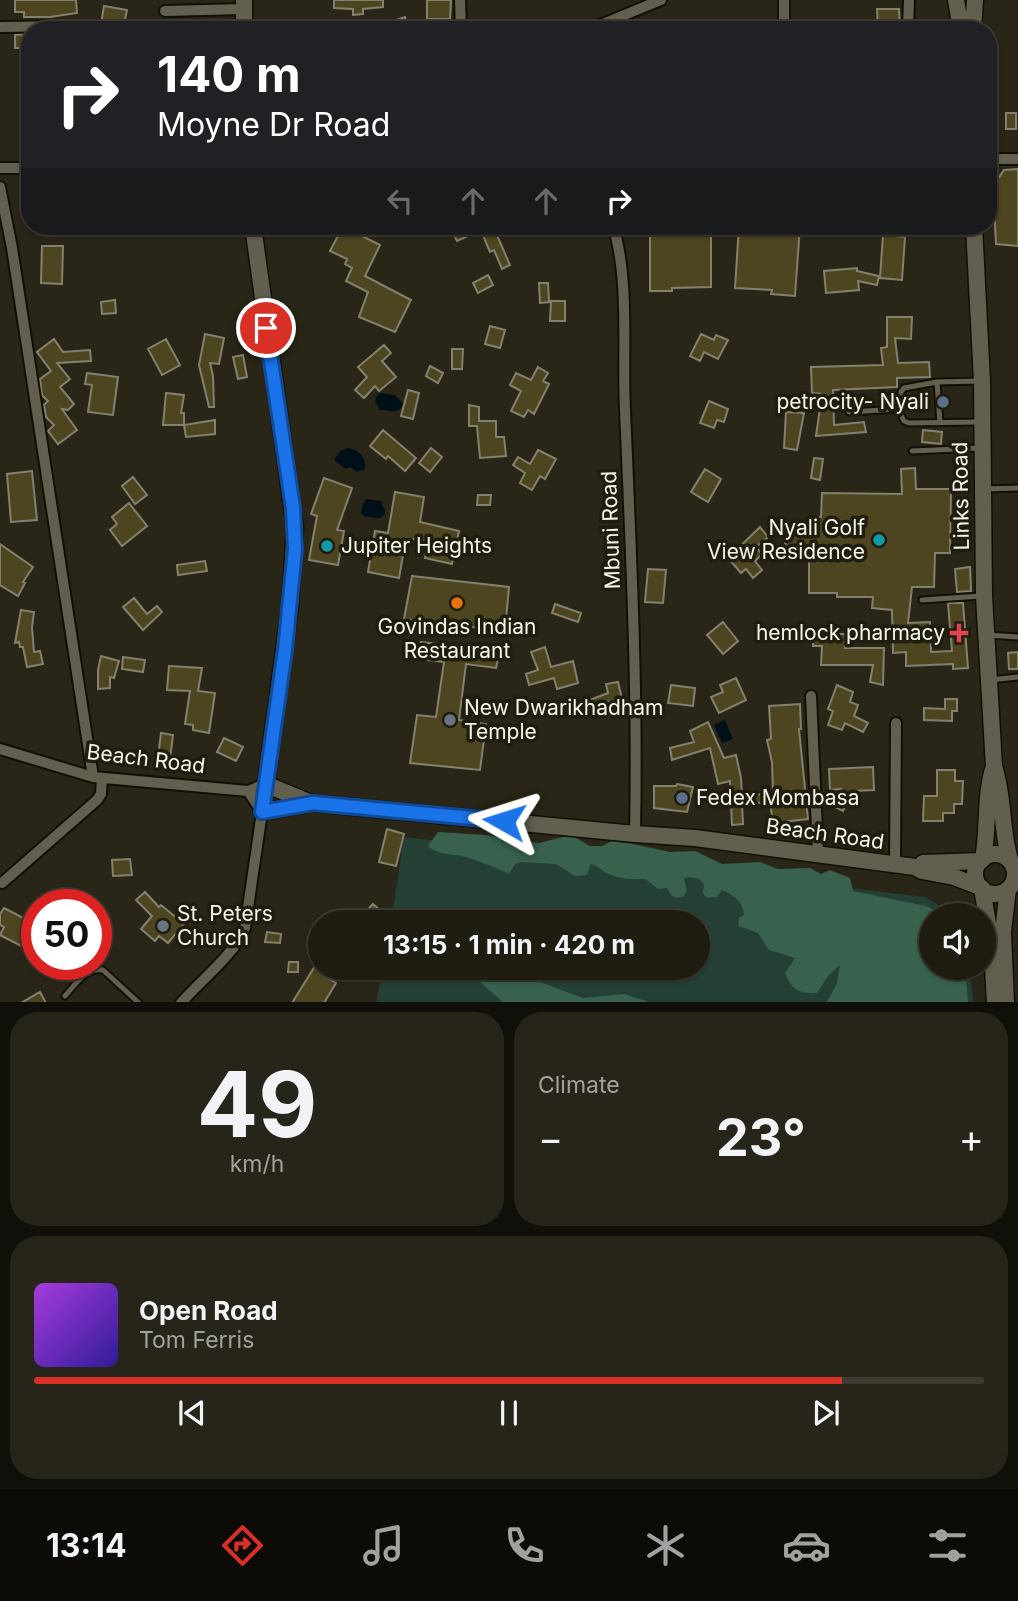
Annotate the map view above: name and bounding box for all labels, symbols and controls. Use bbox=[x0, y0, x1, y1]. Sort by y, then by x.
text: 140 m bbox=[157, 45, 301, 104]
icon: right bbox=[42, 49, 133, 140]
text: Moyne Dr Road bbox=[157, 105, 390, 144]
icon: left bbox=[381, 182, 419, 220]
icon: ahead bbox=[454, 182, 492, 220]
icon: ahead bbox=[527, 182, 565, 220]
icon: right bbox=[600, 182, 638, 220]
pin bbox=[236, 298, 296, 358]
icon: arrive bbox=[247, 309, 285, 347]
place label: petrocity- Nyali bbox=[776, 389, 929, 414]
marker: petrocity- Nyali bbox=[935, 394, 951, 410]
street label: Links Road bbox=[947, 442, 974, 550]
street label: Mbuni Road bbox=[596, 470, 625, 590]
place label: Nyali Golf View Residence bbox=[707, 515, 865, 564]
marker: Nyali Golf View Residence bbox=[871, 532, 887, 548]
place label: Jupiter Heights bbox=[341, 533, 492, 558]
marker: Jupiter Heights bbox=[319, 538, 335, 554]
marker: Govindas Indian Restaurant bbox=[449, 595, 465, 611]
place label: Govindas Indian Restaurant bbox=[378, 614, 536, 663]
place label: hemlock pharmacy bbox=[756, 620, 945, 645]
marker: hemlock pharmacy bbox=[951, 625, 967, 641]
place label: New Dwarikhadham Temple bbox=[464, 695, 663, 744]
marker: New Dwarikhadham Temple bbox=[442, 712, 458, 728]
street label: Beach Road bbox=[85, 739, 207, 778]
position arrow bbox=[467, 784, 541, 858]
place label: Fedex Mombasa bbox=[696, 785, 860, 810]
marker: Fedex Mombasa bbox=[674, 790, 690, 806]
street label: Beach Road bbox=[764, 813, 886, 854]
speed limit sign: 50 bbox=[21, 889, 112, 980]
place label: St. Peters Church bbox=[177, 901, 273, 950]
map controls bbox=[919, 903, 996, 980]
button: sound bbox=[919, 903, 996, 980]
marker: St. Peters Church bbox=[155, 918, 171, 934]
text: 13:15 · 1 min · 420 m bbox=[383, 929, 635, 960]
text: 49 bbox=[197, 1049, 317, 1159]
text: Climate bbox=[538, 1071, 620, 1099]
text: 23° bbox=[716, 1106, 806, 1169]
text: − bbox=[538, 1115, 563, 1161]
text: + bbox=[959, 1115, 984, 1161]
text: km/h bbox=[230, 1150, 284, 1178]
text: Open Road bbox=[139, 1295, 278, 1326]
text: Tom Ferris bbox=[139, 1326, 254, 1354]
icon: previous bbox=[173, 1394, 211, 1432]
icon: pause bbox=[490, 1394, 528, 1432]
icon: next bbox=[807, 1394, 845, 1432]
icon: directions bbox=[218, 1521, 267, 1570]
icon: music bbox=[359, 1521, 408, 1570]
icon: phone bbox=[500, 1521, 549, 1570]
icon: climate bbox=[641, 1521, 690, 1570]
icon: car bbox=[782, 1521, 831, 1570]
icon: filters bbox=[923, 1521, 972, 1570]
text: 13:14 bbox=[46, 1526, 127, 1565]

